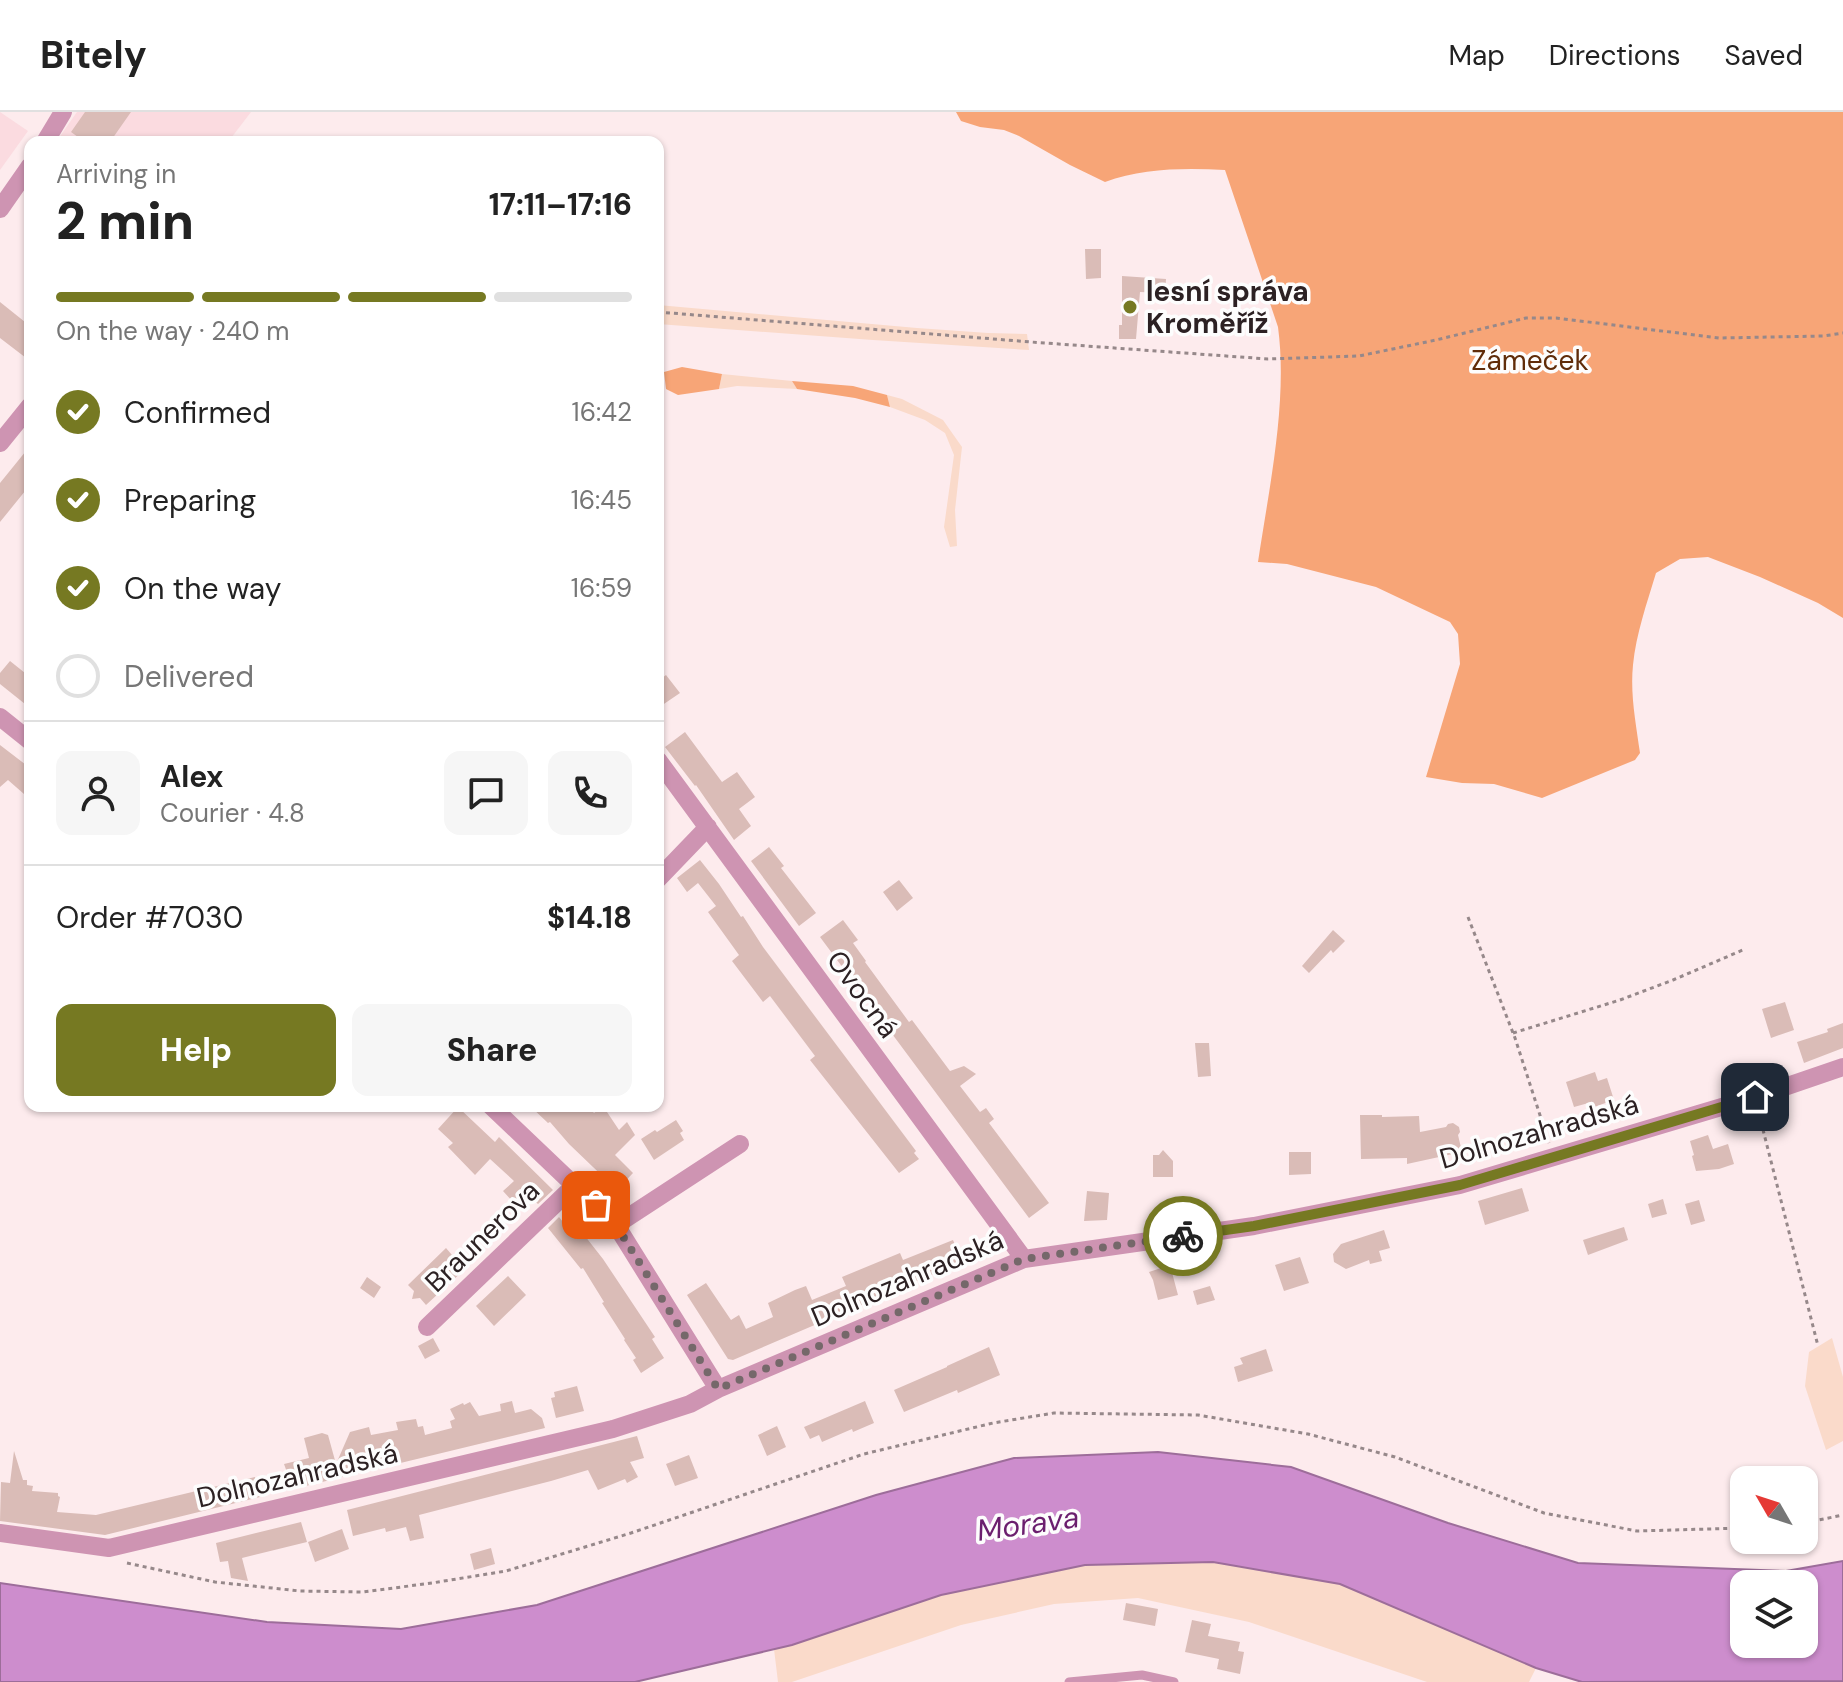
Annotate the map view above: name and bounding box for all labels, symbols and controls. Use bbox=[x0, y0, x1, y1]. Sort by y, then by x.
text: Bitely bbox=[40, 30, 147, 80]
text: Map bbox=[1448, 37, 1505, 74]
text: Directions bbox=[1549, 37, 1681, 74]
text: Saved bbox=[1725, 37, 1803, 74]
text: Arriving in bbox=[56, 157, 176, 191]
text: 17:11–17:16 bbox=[489, 185, 632, 224]
text: 2 min bbox=[56, 187, 194, 255]
place label: lesní správa Kroměříž bbox=[1146, 273, 1309, 342]
marker: lesní správa Kroměříž bbox=[1121, 298, 1139, 316]
text: On the way · 240 m bbox=[56, 314, 290, 348]
park label: Zámeček bbox=[1471, 342, 1589, 379]
icon: check bbox=[56, 390, 100, 434]
text: Confirmed bbox=[124, 393, 271, 432]
text: 16:42 bbox=[572, 395, 632, 429]
icon: check bbox=[56, 478, 100, 522]
text: Preparing bbox=[124, 481, 256, 520]
text: 16:45 bbox=[571, 483, 632, 517]
icon: check bbox=[56, 566, 100, 610]
text: On the way bbox=[124, 569, 281, 608]
text: 16:59 bbox=[571, 571, 632, 605]
text: Delivered bbox=[124, 657, 254, 696]
button: person bbox=[56, 751, 140, 835]
button: chat bbox=[444, 751, 528, 835]
button: phone bbox=[548, 751, 632, 835]
text: Alex bbox=[160, 757, 223, 796]
text: Courier · 4.8 bbox=[160, 796, 305, 830]
text: Order #7030 bbox=[56, 898, 243, 937]
text: $14.18 bbox=[547, 898, 632, 937]
street label: Ovocná bbox=[818, 943, 907, 1045]
button: Help bbox=[56, 1004, 336, 1096]
button: Share bbox=[352, 1004, 632, 1096]
pin bbox=[1721, 1063, 1789, 1131]
icon: home bbox=[1733, 1075, 1777, 1119]
street label: Dolnozahradská bbox=[1435, 1085, 1643, 1178]
pin bbox=[562, 1171, 630, 1239]
street label: Braunerova bbox=[417, 1173, 548, 1300]
icon: bag bbox=[574, 1183, 618, 1227]
courier bbox=[1143, 1196, 1223, 1276]
icon: bike bbox=[1161, 1214, 1205, 1258]
street label: Dolnozahradská bbox=[805, 1221, 1009, 1336]
street label: Dolnozahradská bbox=[193, 1434, 401, 1517]
north arrow bbox=[1730, 1466, 1818, 1554]
map controls bbox=[1730, 1466, 1818, 1658]
water label: Morava bbox=[974, 1497, 1082, 1550]
button: layers bbox=[1730, 1570, 1818, 1658]

